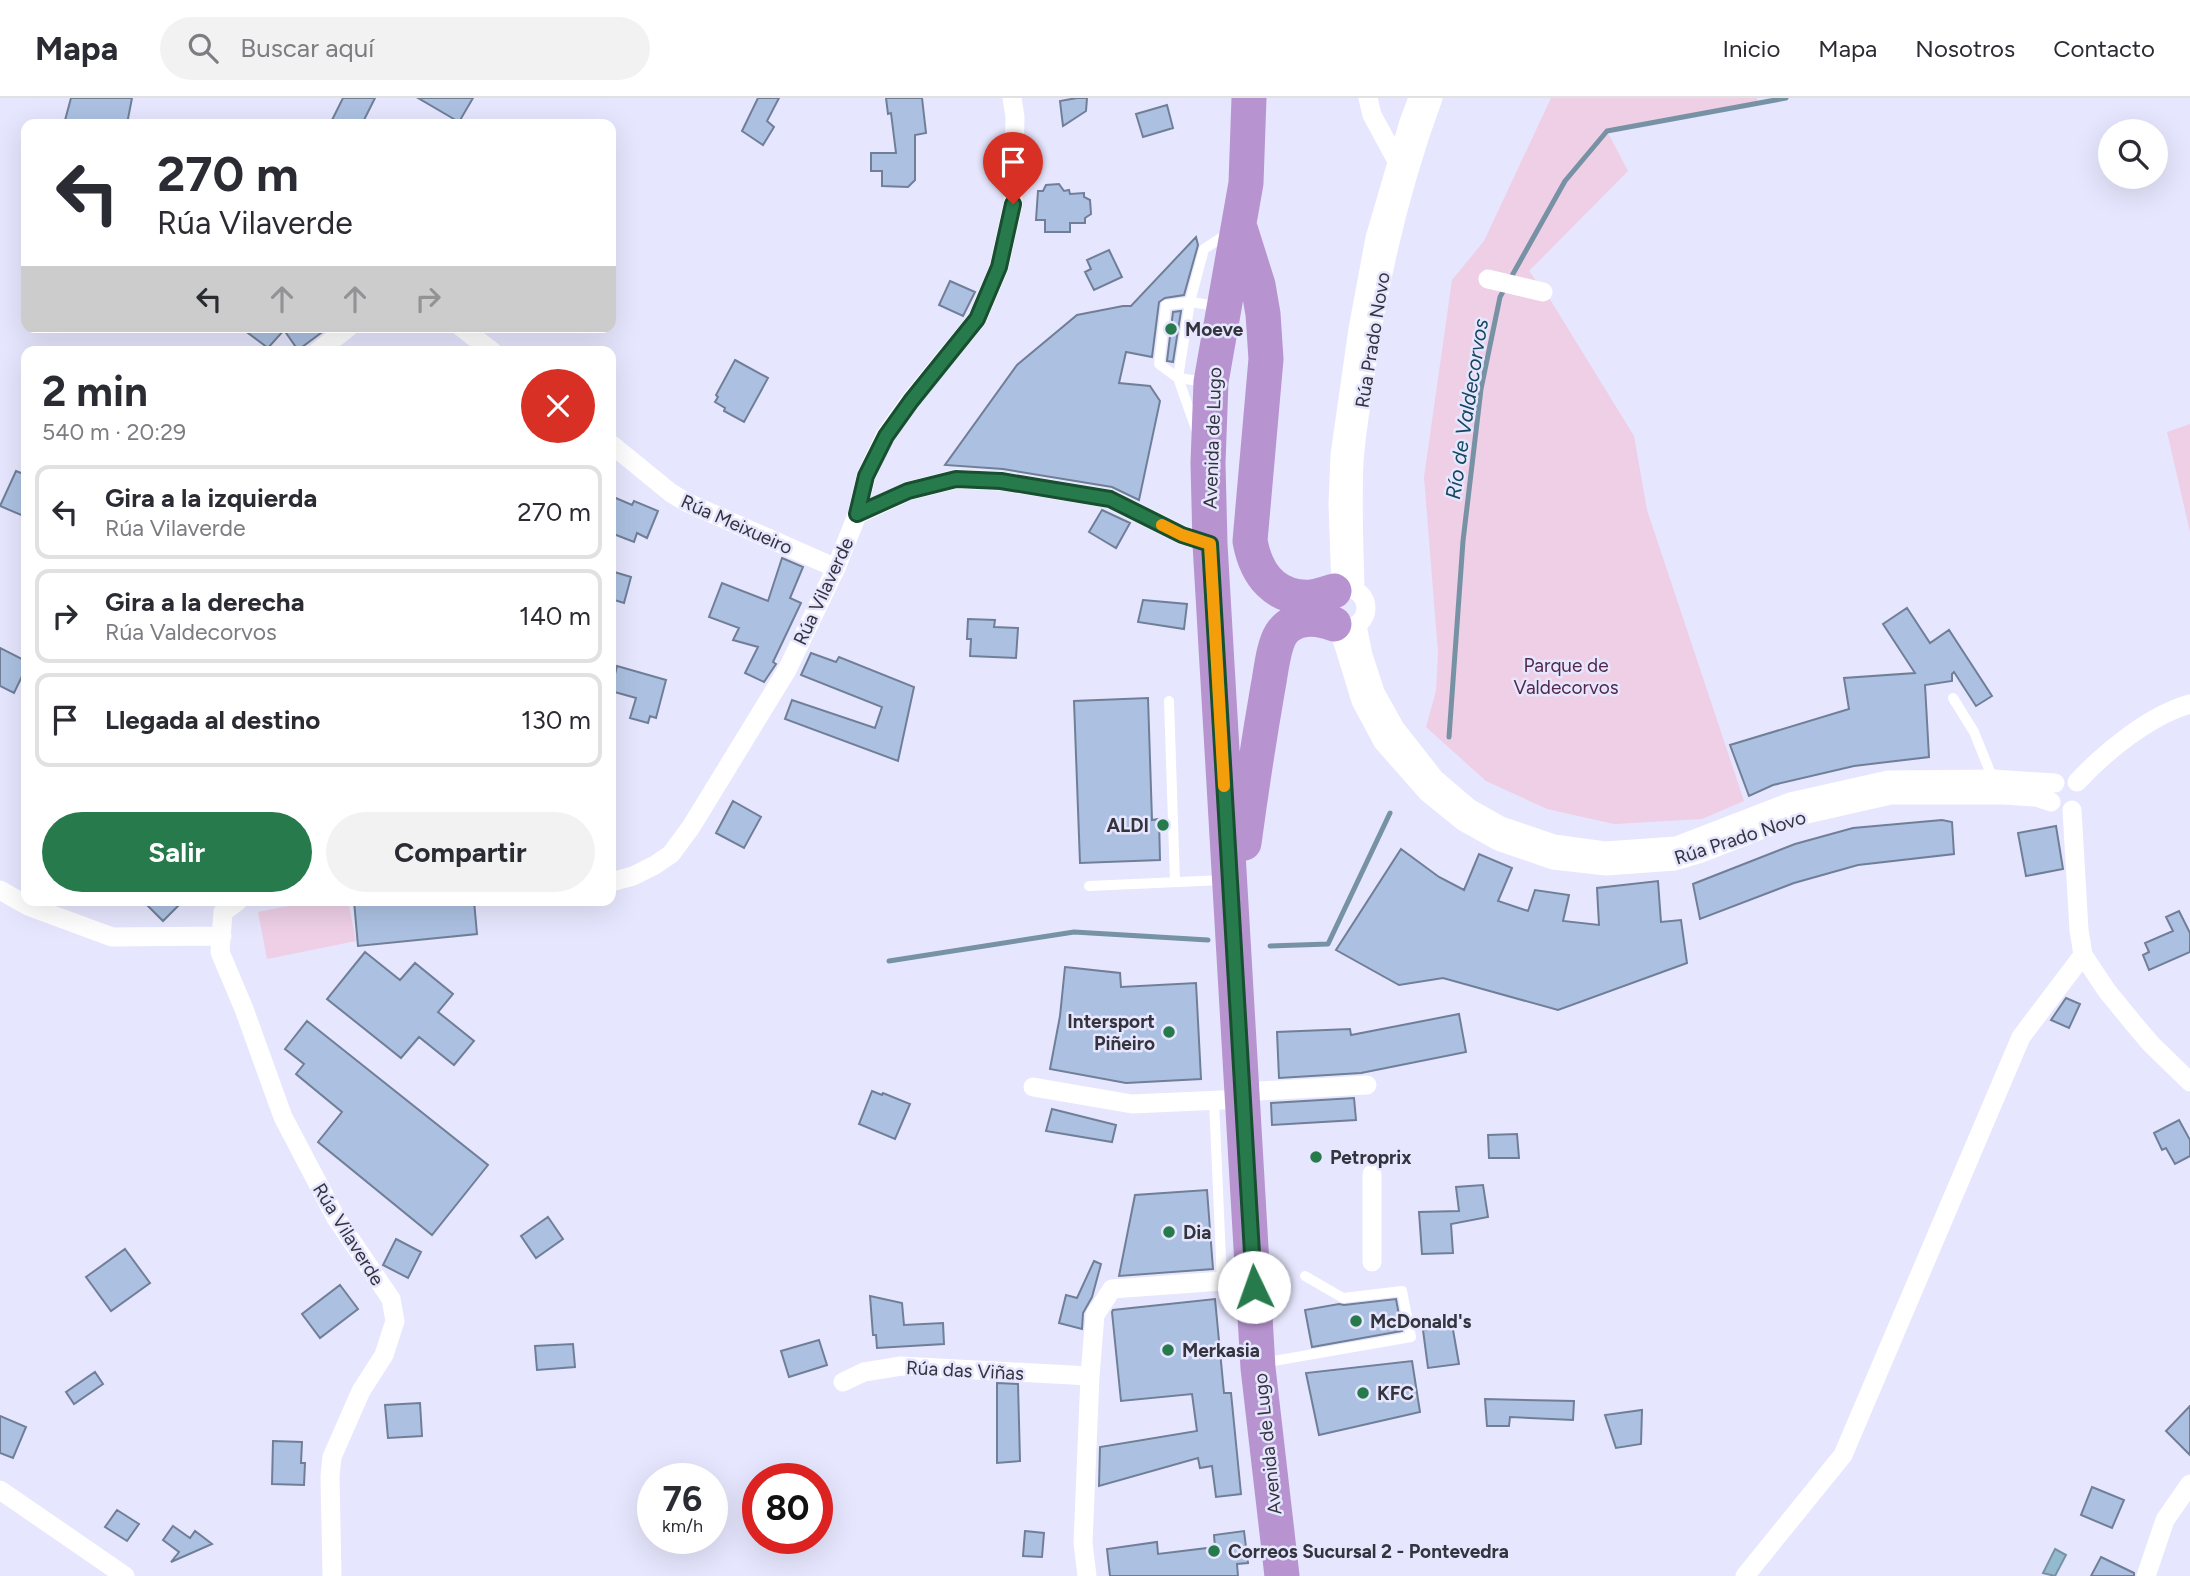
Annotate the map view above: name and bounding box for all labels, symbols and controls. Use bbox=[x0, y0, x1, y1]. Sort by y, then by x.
search box bbox=[160, 17, 650, 80]
text: Mapa bbox=[35, 29, 118, 68]
icon: search bbox=[184, 29, 222, 67]
text: Buscar aquí bbox=[240, 32, 374, 64]
text: Inicio bbox=[1722, 34, 1780, 63]
text: Mapa bbox=[1818, 34, 1877, 63]
text: Nosotros bbox=[1915, 34, 2015, 63]
text: Contacto bbox=[2053, 34, 2155, 63]
map controls bbox=[2098, 119, 2168, 189]
button: search bbox=[2098, 119, 2168, 189]
pin bbox=[983, 132, 1043, 204]
icon: arrive bbox=[994, 143, 1032, 181]
text: 270 m bbox=[157, 144, 299, 203]
icon: left bbox=[42, 147, 133, 238]
text: Rúa Vilaverde bbox=[157, 204, 353, 242]
street label: Rúa Prado Novo bbox=[1350, 271, 1395, 409]
icon: left bbox=[190, 280, 228, 318]
icon: ahead bbox=[263, 280, 301, 318]
icon: ahead bbox=[336, 280, 374, 318]
icon: right bbox=[409, 280, 447, 318]
water label: Río de Valdecorvos bbox=[1440, 317, 1493, 501]
place label: Moeve bbox=[1185, 318, 1244, 341]
marker: Moeve bbox=[1163, 321, 1179, 337]
text: 2 min bbox=[42, 366, 148, 417]
street label: Avenida de Lugo bbox=[1199, 367, 1226, 509]
button: close bbox=[521, 369, 595, 443]
text: 540 m · 20:29 bbox=[42, 418, 186, 446]
text: Gira a la izquierda bbox=[105, 482, 317, 514]
street label: Rúa Meixueiro bbox=[677, 490, 796, 559]
icon: left bbox=[46, 493, 84, 531]
text: 270 m bbox=[517, 496, 591, 528]
text: Rúa Vilaverde bbox=[105, 514, 246, 542]
street label: Rúa Vilaverde bbox=[788, 534, 858, 649]
text: Gira a la derecha bbox=[105, 586, 305, 618]
icon: right bbox=[46, 597, 84, 635]
text: 140 m bbox=[519, 600, 591, 632]
text: Rúa Valdecorvos bbox=[105, 618, 277, 646]
park label: Parque de Valdecorvos bbox=[1513, 654, 1619, 699]
icon: arrive bbox=[46, 701, 84, 739]
text: Llegada al destino bbox=[105, 704, 320, 736]
text: 130 m bbox=[521, 704, 591, 736]
street label: Rúa Prado Novo bbox=[1671, 805, 1809, 870]
button: Salir bbox=[42, 812, 312, 892]
button: Compartir bbox=[326, 812, 595, 892]
place label: ALDI bbox=[1106, 814, 1149, 837]
marker: ALDI bbox=[1155, 817, 1171, 833]
place label: Intersport Piñeiro bbox=[1067, 1010, 1155, 1055]
marker: Intersport Piñeiro bbox=[1161, 1024, 1177, 1040]
place label: Petroprix bbox=[1330, 1146, 1411, 1169]
marker: Petroprix bbox=[1308, 1149, 1324, 1165]
street label: Rúa Vilaverde bbox=[308, 1179, 389, 1290]
place label: Dia bbox=[1183, 1221, 1211, 1244]
marker: Dia bbox=[1161, 1224, 1177, 1240]
position arrow bbox=[1217, 1250, 1291, 1324]
place label: McDonald's bbox=[1370, 1310, 1472, 1333]
marker: McDonald's bbox=[1348, 1313, 1364, 1329]
place label: Merkasia bbox=[1182, 1339, 1260, 1362]
marker: Merkasia bbox=[1160, 1342, 1176, 1358]
street label: Rúa das Viñas bbox=[905, 1356, 1025, 1385]
street label: Avenida de Lugo bbox=[1249, 1372, 1286, 1516]
place label: KFC bbox=[1377, 1382, 1414, 1405]
marker: KFC bbox=[1355, 1385, 1371, 1401]
speed limit sign: 80 bbox=[742, 1463, 833, 1554]
text: 76 bbox=[663, 1478, 702, 1520]
text: km/h bbox=[662, 1515, 703, 1537]
place label: Correos Sucursal 2 - Pontevedra bbox=[1228, 1540, 1509, 1563]
marker: Correos Sucursal 2 - Pontevedra bbox=[1206, 1543, 1222, 1559]

